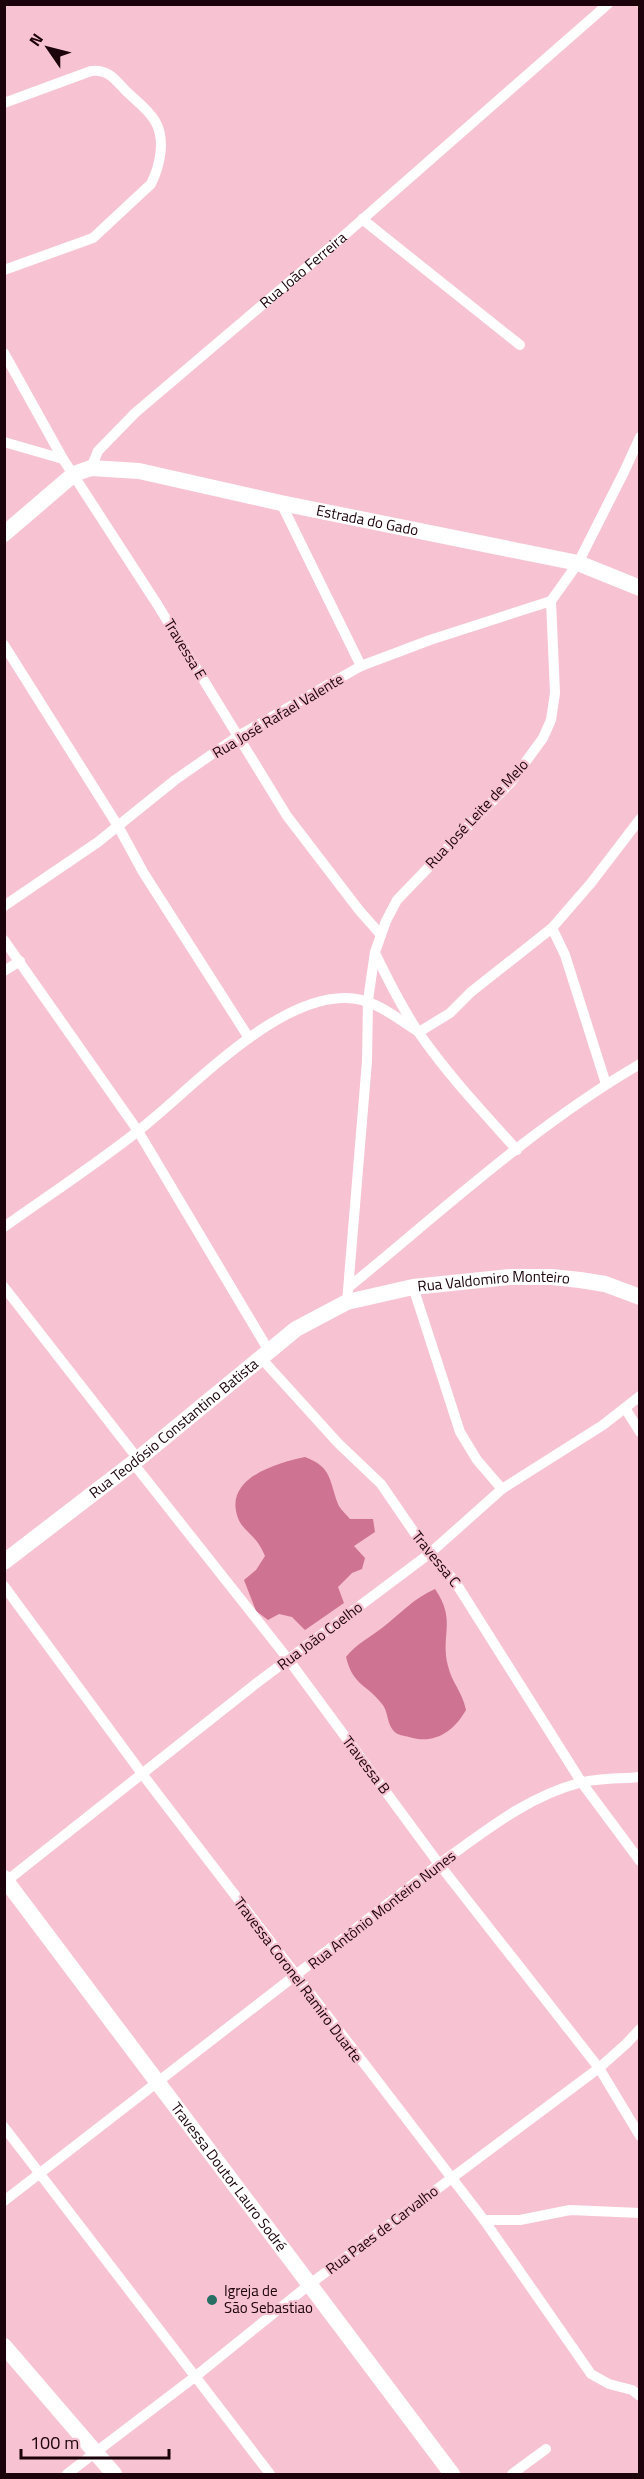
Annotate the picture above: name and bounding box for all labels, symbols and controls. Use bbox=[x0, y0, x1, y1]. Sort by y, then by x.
north arrow bbox=[18, 18, 78, 78]
text: N bbox=[23, 28, 49, 51]
street label: Rua João Ferreira bbox=[254, 226, 352, 314]
street label: Estrada do Gado bbox=[314, 498, 421, 542]
street label: Travessa E bbox=[158, 614, 213, 683]
street label: Rua José Rafael Valente bbox=[208, 667, 348, 764]
street label: Rua José Leite de Melo bbox=[420, 754, 534, 874]
street label: Rua Valdomiro Monteiro bbox=[416, 1265, 571, 1297]
street label: Rua Teodósio Constantino Batista bbox=[84, 1352, 264, 1504]
street label: Travessa C bbox=[406, 1525, 466, 1592]
street label: Rua João Coelho bbox=[272, 1596, 367, 1675]
street label: Travessa B bbox=[337, 1731, 396, 1799]
street label: Rua Antônio Monteiro Nunes bbox=[303, 1844, 461, 1975]
street label: Travessa Coronel Ramiro Duarte bbox=[228, 1892, 368, 2067]
street label: Travessa Doutor Lauro Sodré bbox=[165, 2097, 293, 2256]
street label: Rua Paes de Carvalho bbox=[321, 2179, 443, 2280]
place label: Igreja de São Sebastiao bbox=[224, 2279, 313, 2319]
marker: Igreja de São Sebastiao bbox=[205, 2293, 219, 2307]
scale bar bbox=[21, 2422, 170, 2460]
text: 100 m bbox=[30, 2429, 79, 2456]

